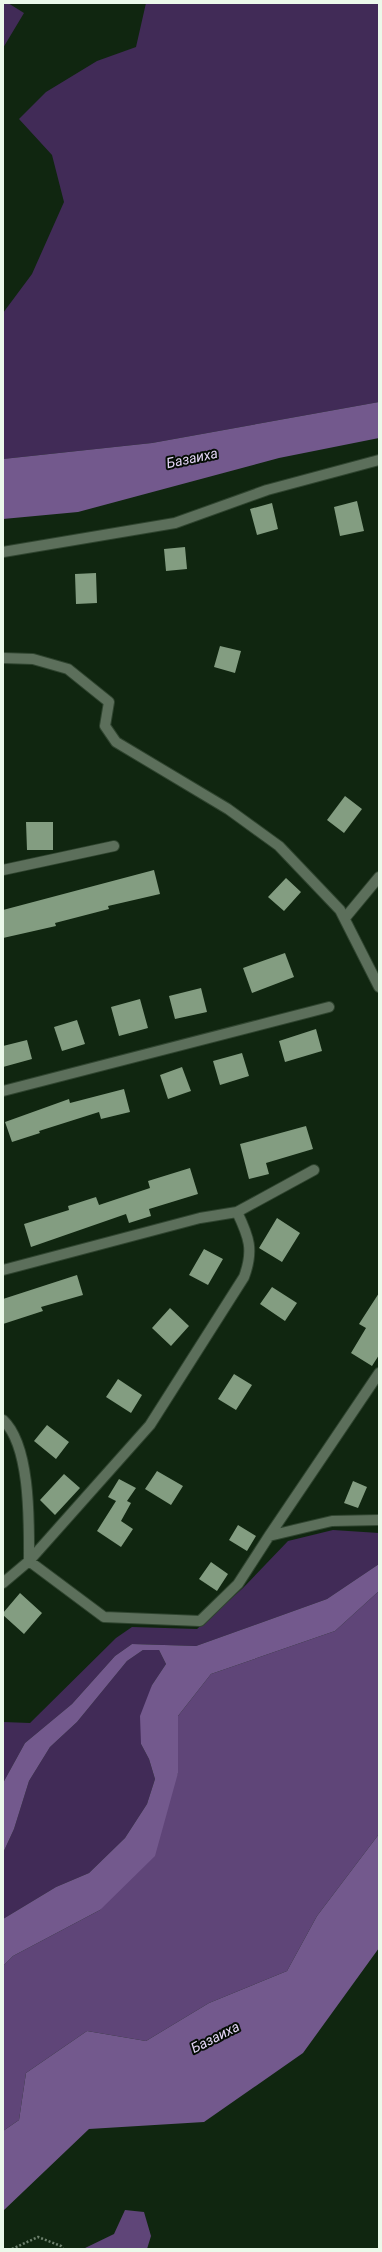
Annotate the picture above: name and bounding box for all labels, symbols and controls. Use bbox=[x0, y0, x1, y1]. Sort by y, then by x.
water label: Базаиха bbox=[165, 445, 219, 471]
water label: Базаиха bbox=[188, 2018, 242, 2056]

